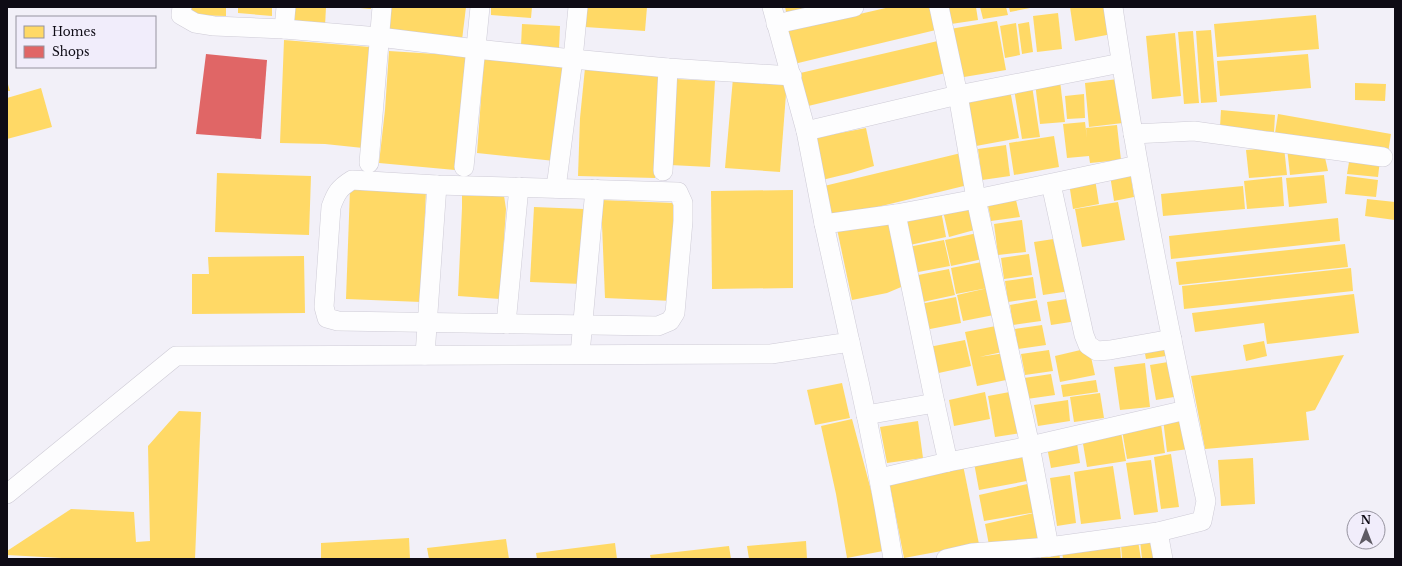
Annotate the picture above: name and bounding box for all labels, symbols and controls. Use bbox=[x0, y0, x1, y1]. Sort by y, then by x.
legend bbox=[16, 16, 156, 68]
text: Homes bbox=[52, 24, 96, 39]
text: Shops bbox=[52, 44, 89, 59]
north arrow bbox=[1346, 510, 1386, 550]
text: N bbox=[1361, 513, 1372, 527]

